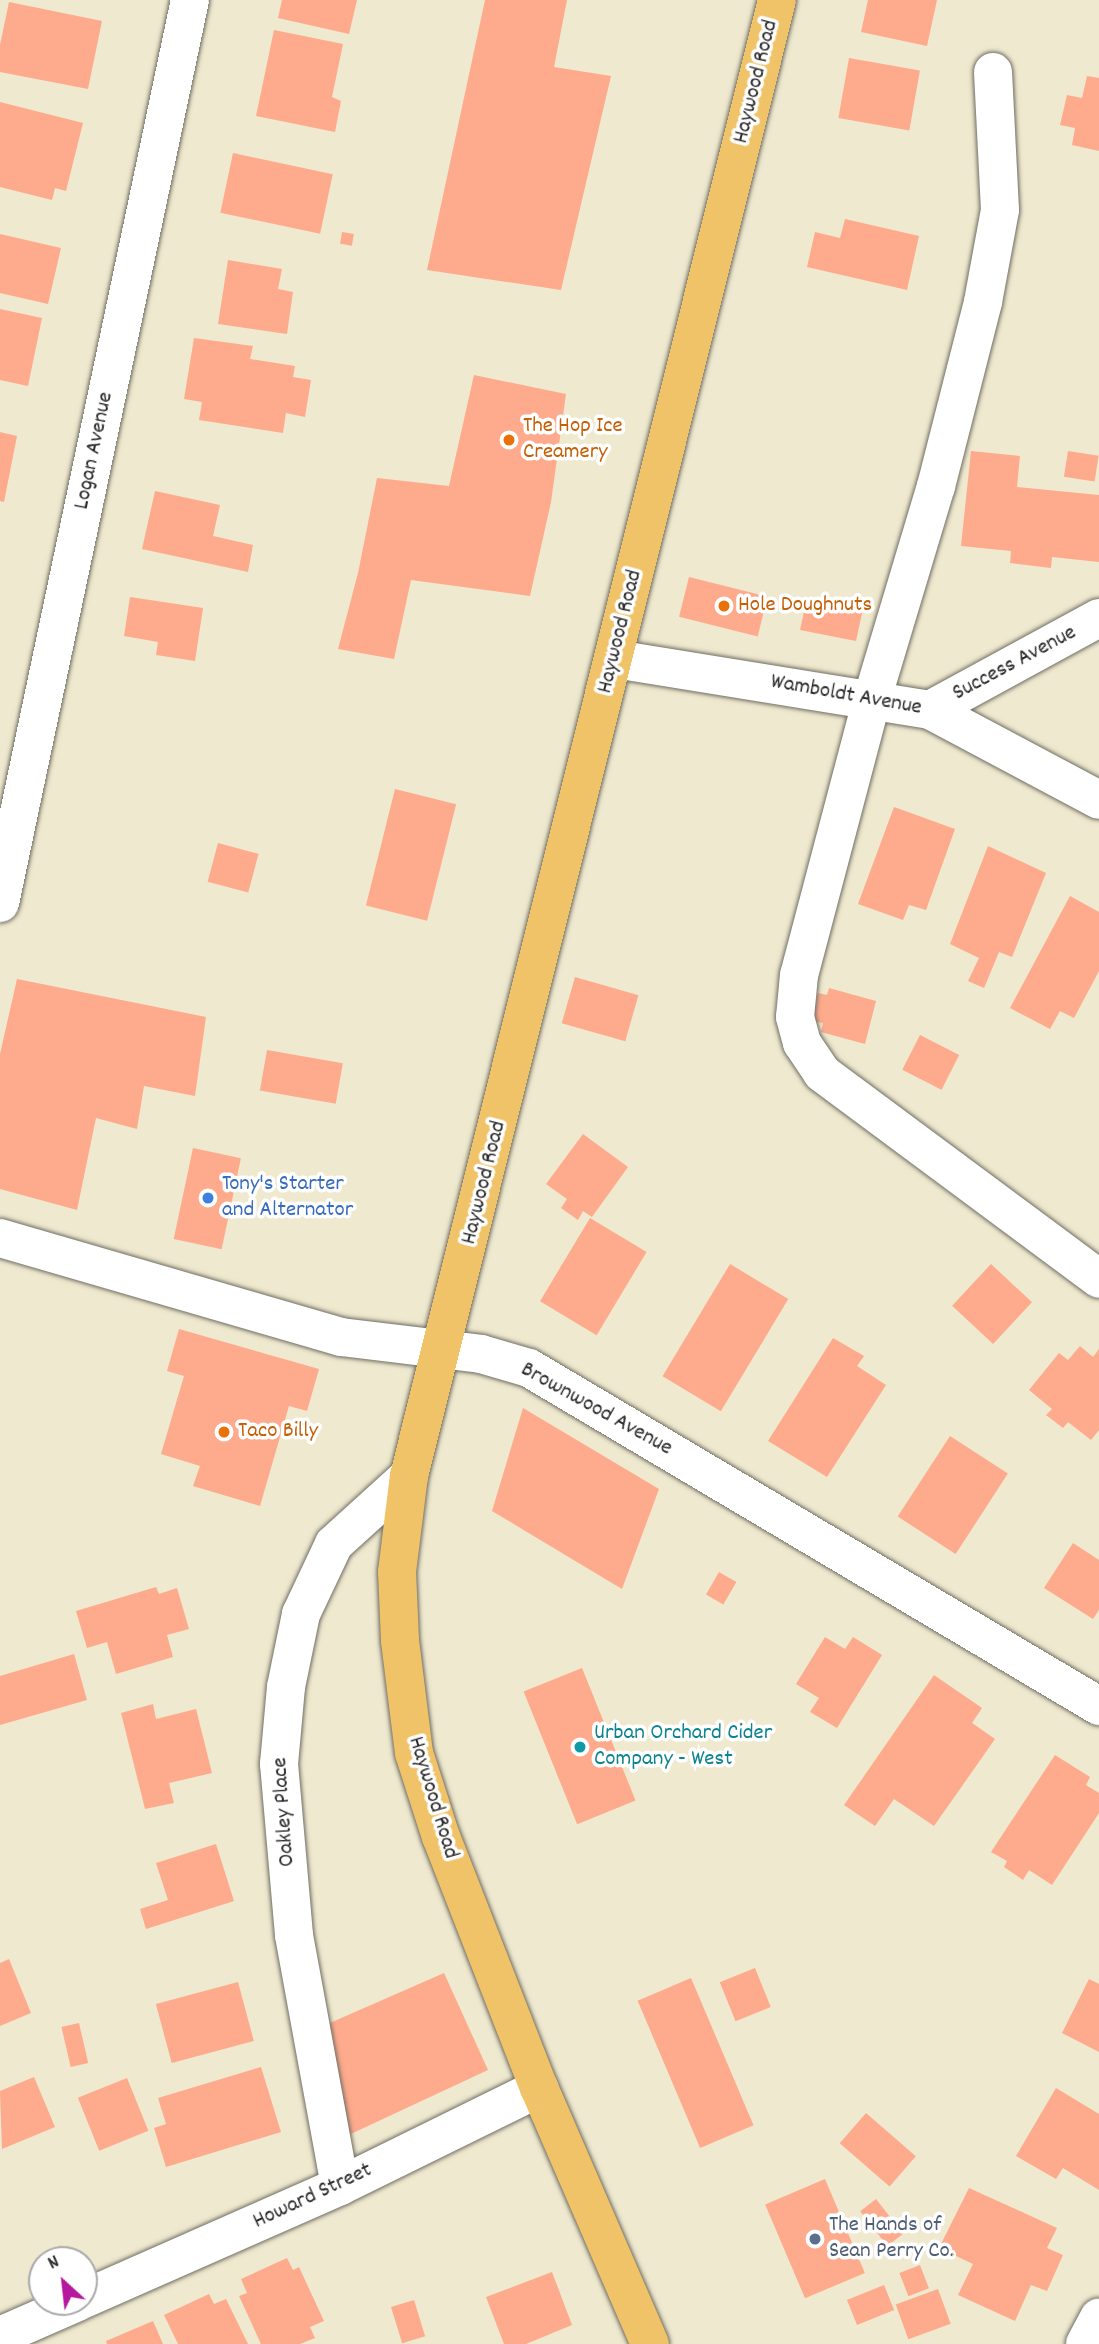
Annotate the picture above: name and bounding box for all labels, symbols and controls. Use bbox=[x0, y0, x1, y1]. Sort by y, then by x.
street label: Haywood Road bbox=[728, 17, 786, 147]
street label: Logan Avenue bbox=[69, 390, 121, 512]
place label: The Hop Ice Creamery bbox=[523, 413, 622, 467]
marker: The Hop Ice Creamery bbox=[501, 432, 517, 448]
street label: Haywood Road bbox=[592, 567, 650, 697]
place label: Hole Doughnuts bbox=[738, 592, 872, 620]
marker: Hole Doughnuts bbox=[716, 598, 732, 614]
street label: Success Avenue bbox=[948, 620, 1082, 708]
street label: Wamboldt Avenue bbox=[768, 669, 924, 723]
street label: Haywood Road bbox=[456, 1118, 514, 1248]
place label: Tony's Starter and Alternator bbox=[222, 1171, 353, 1225]
marker: Tony's Starter and Alternator bbox=[200, 1190, 216, 1206]
street label: Brownwood Avenue bbox=[515, 1357, 677, 1463]
place label: Taco Billy bbox=[238, 1418, 318, 1446]
marker: Taco Billy bbox=[216, 1424, 232, 1440]
place label: Urban Orchard Cider Company - West bbox=[594, 1720, 772, 1774]
street label: Haywood Road bbox=[400, 1734, 464, 1862]
marker: Urban Orchard Cider Company - West bbox=[572, 1739, 588, 1755]
street label: Oakley Place bbox=[267, 1756, 303, 1868]
street label: Howard Street bbox=[249, 2157, 377, 2237]
place label: The Hands of Sean Perry Co. bbox=[829, 2212, 954, 2266]
marker: The Hands of Sean Perry Co. bbox=[807, 2231, 823, 2247]
north arrow bbox=[28, 2246, 98, 2316]
text: N bbox=[44, 2249, 64, 2278]

